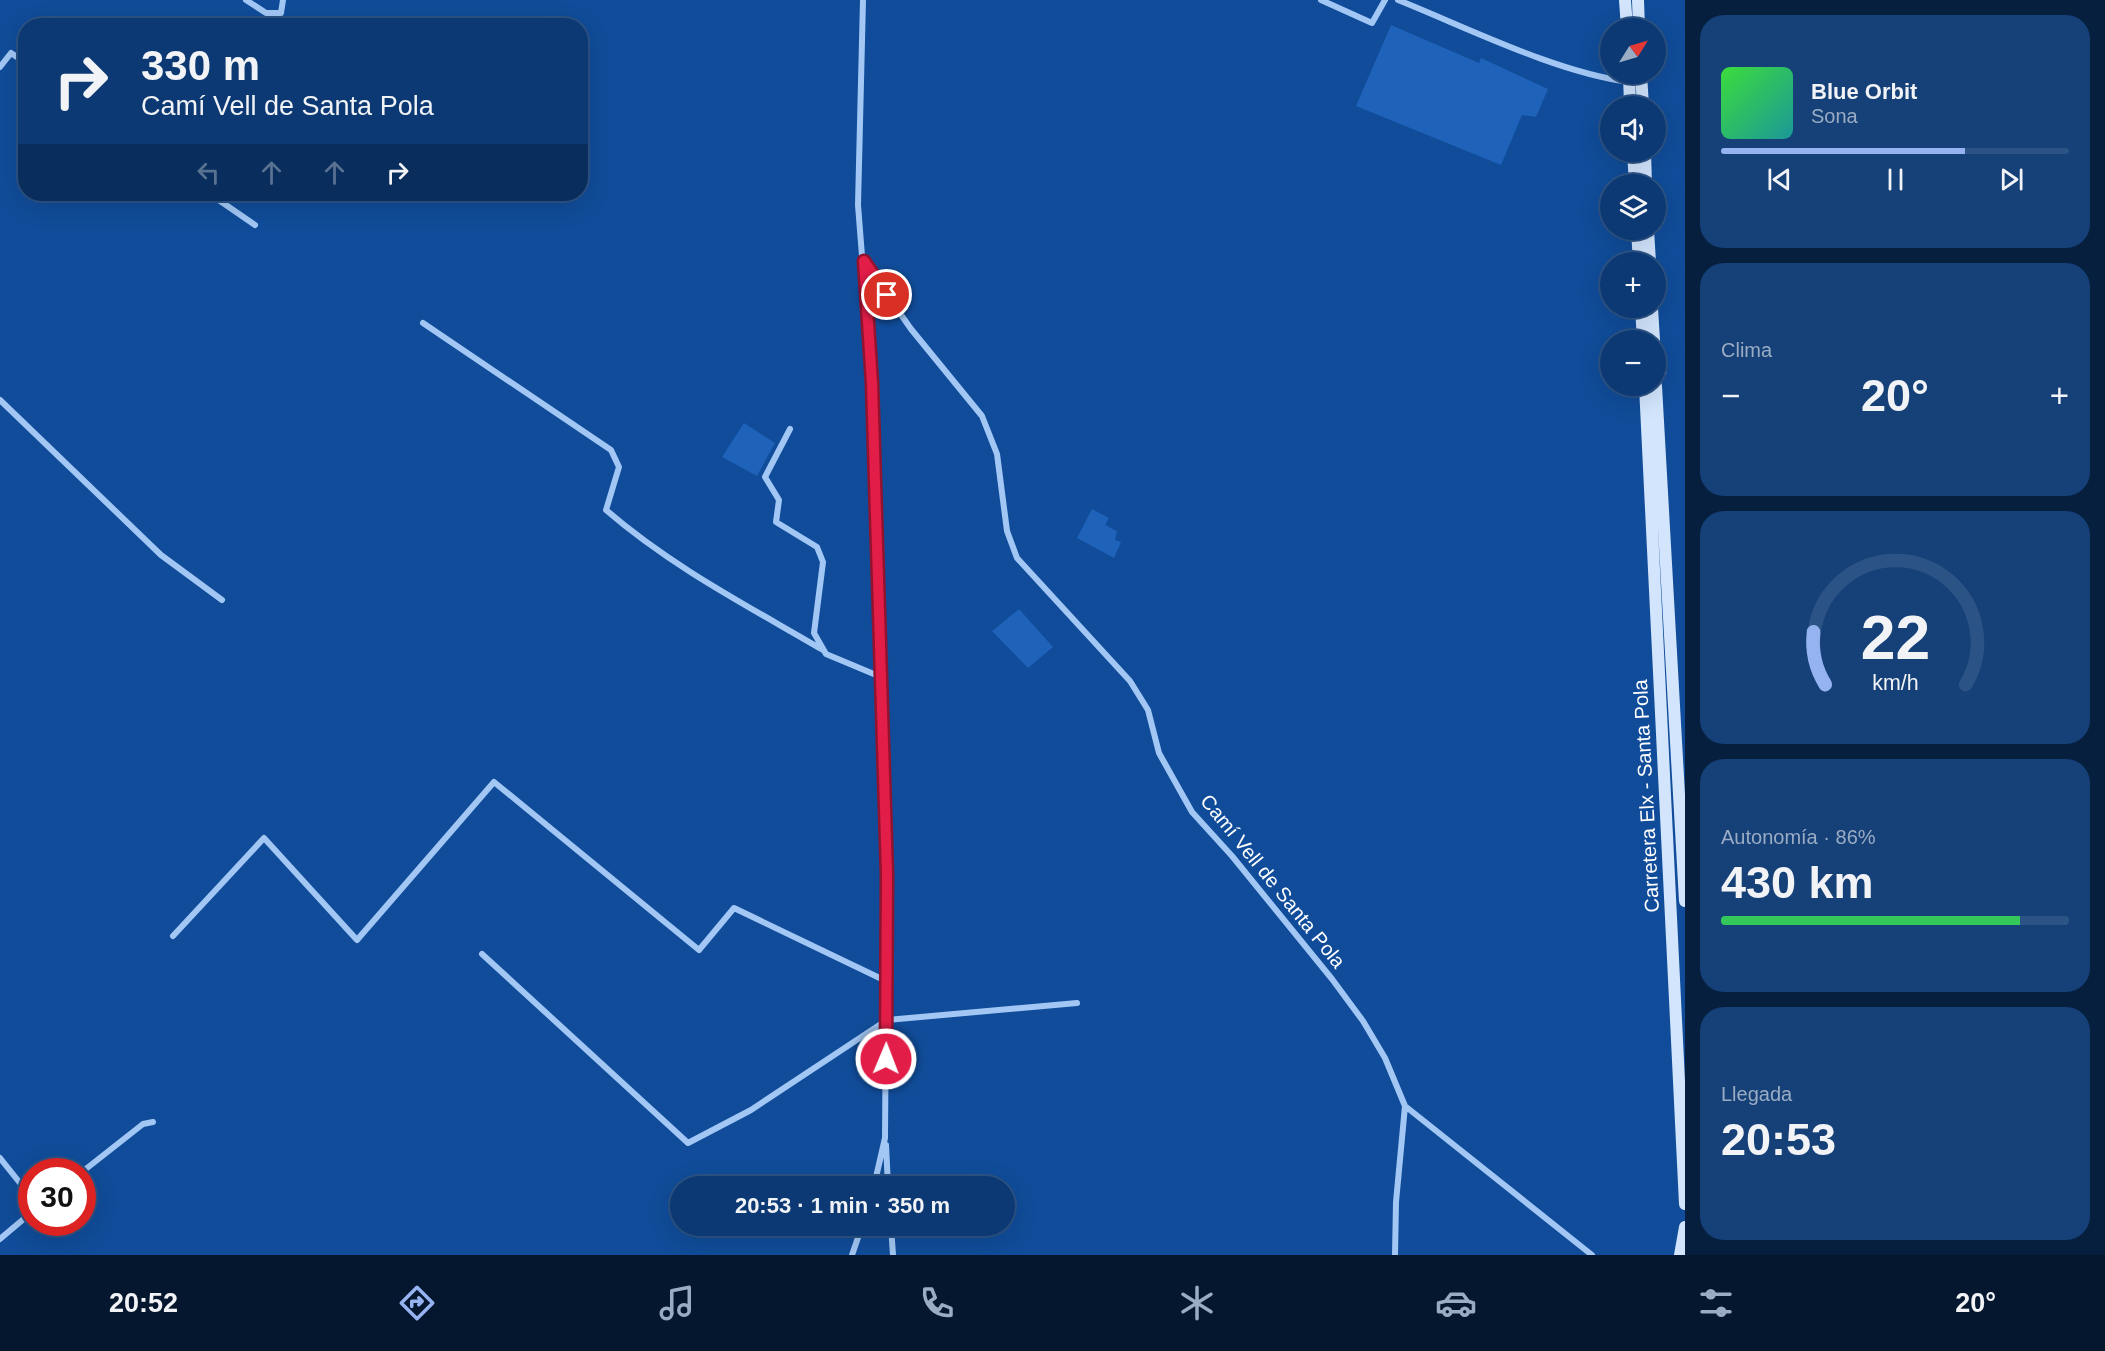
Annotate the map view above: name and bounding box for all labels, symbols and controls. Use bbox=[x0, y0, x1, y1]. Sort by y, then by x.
north arrow bbox=[1600, 18, 1666, 84]
map controls bbox=[1600, 18, 1666, 396]
icon: right bbox=[42, 42, 120, 120]
text: 330 m bbox=[141, 42, 260, 89]
text: Blue Orbit bbox=[1811, 79, 1917, 104]
text: Camí Vell de Santa Pola bbox=[141, 91, 434, 121]
button: sound bbox=[1600, 96, 1666, 162]
text: Sona bbox=[1811, 105, 1858, 127]
icon: left bbox=[192, 156, 225, 189]
icon: ahead bbox=[255, 156, 288, 189]
icon: ahead bbox=[318, 156, 351, 189]
icon: right bbox=[381, 156, 414, 189]
icon: previous bbox=[1763, 163, 1796, 196]
icon: pause bbox=[1879, 163, 1912, 196]
icon: next bbox=[1995, 163, 2028, 196]
button: layers bbox=[1600, 174, 1666, 240]
button: + bbox=[1600, 252, 1666, 318]
pin bbox=[861, 269, 912, 320]
icon: arrive bbox=[870, 278, 903, 311]
button: − bbox=[1600, 330, 1666, 396]
text: Clima bbox=[1721, 339, 1772, 361]
text: 20° bbox=[1861, 370, 1929, 421]
text: − bbox=[1721, 377, 1740, 414]
text: + bbox=[2050, 377, 2069, 414]
text: 22 bbox=[1860, 603, 1930, 672]
text: km/h bbox=[1872, 671, 1918, 695]
street label: Carretera Elx - Santa Pola bbox=[1629, 678, 1663, 913]
street label: Camí Vell de Santa Pola bbox=[1196, 790, 1350, 973]
text: Autonomía · 86% bbox=[1721, 826, 1876, 848]
text: 430 km bbox=[1721, 857, 1874, 908]
position arrow bbox=[854, 1027, 918, 1091]
text: Llegada bbox=[1721, 1083, 1792, 1105]
text: 20:53 bbox=[1721, 1114, 1836, 1165]
speed limit sign: 30 bbox=[18, 1158, 96, 1236]
text: 20:53 · 1 min · 350 m bbox=[735, 1193, 950, 1218]
icon: directions bbox=[396, 1282, 438, 1324]
icon: music bbox=[656, 1282, 698, 1324]
icon: phone bbox=[916, 1282, 958, 1324]
icon: climate bbox=[1176, 1282, 1218, 1324]
icon: car bbox=[1435, 1282, 1477, 1324]
icon: filters bbox=[1695, 1282, 1737, 1324]
text: 20:52 bbox=[109, 1288, 178, 1318]
text: 20° bbox=[1955, 1288, 1996, 1318]

